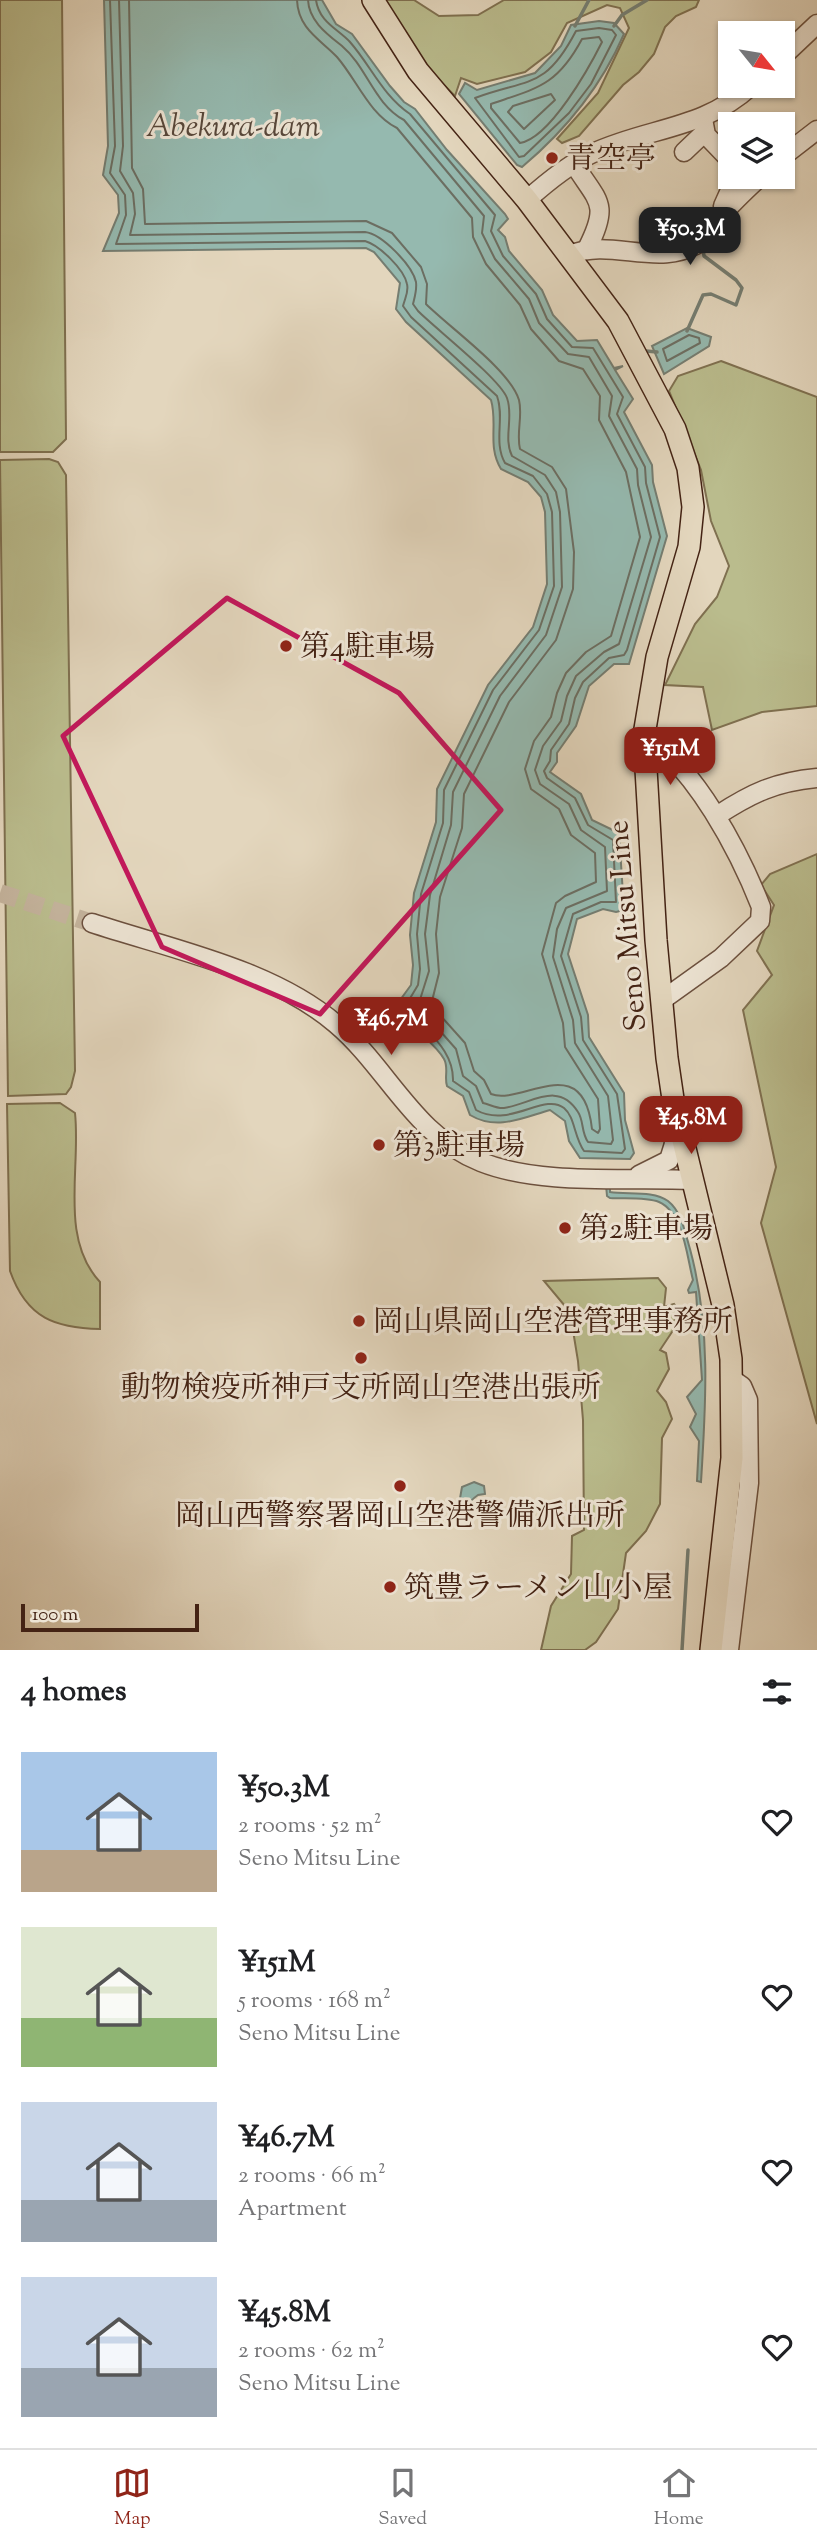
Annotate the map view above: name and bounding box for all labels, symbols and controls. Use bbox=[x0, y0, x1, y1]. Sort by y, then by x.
north arrow bbox=[718, 21, 794, 98]
map controls bbox=[718, 21, 795, 189]
water label: Abekura-dam bbox=[146, 105, 320, 151]
button: layers bbox=[718, 112, 795, 189]
place label: 青空亭 bbox=[566, 139, 656, 182]
marker: 青空亭 bbox=[544, 150, 560, 166]
pin: ¥50.3M bbox=[633, 208, 747, 267]
text: ¥50.3M bbox=[655, 213, 725, 246]
place label: 第4駐車場 bbox=[300, 627, 435, 670]
marker: 第4駐車場 bbox=[278, 638, 294, 654]
pin: ¥151M bbox=[621, 728, 719, 787]
text: ¥151M bbox=[640, 733, 700, 766]
street label: Seno Mitsu Line bbox=[598, 818, 659, 1033]
pin: ¥46.7M bbox=[334, 998, 448, 1057]
text: ¥46.7M bbox=[354, 1003, 428, 1036]
pin: ¥45.8M bbox=[634, 1096, 748, 1156]
text: ¥45.8M bbox=[655, 1102, 727, 1135]
place label: 第3駐車場 bbox=[393, 1126, 525, 1169]
marker: 第3駐車場 bbox=[371, 1137, 387, 1153]
place label: 第2駐車場 bbox=[579, 1209, 713, 1252]
marker: 第2駐車場 bbox=[557, 1220, 573, 1236]
place label: 岡山県岡山空港管理事務所 bbox=[373, 1302, 733, 1345]
marker: 岡山県岡山空港管理事務所 bbox=[351, 1313, 367, 1329]
marker: 動物検疫所神戸支所岡山空港出張所 bbox=[353, 1350, 369, 1366]
place label: 動物検疫所神戸支所岡山空港出張所 bbox=[121, 1368, 601, 1411]
marker: 岡山西警察署岡山空港警備派出所 bbox=[392, 1478, 408, 1494]
place label: 岡山西警察署岡山空港警備派出所 bbox=[175, 1496, 625, 1539]
place label: 筑豊ラーメン山小屋 bbox=[404, 1568, 673, 1611]
marker: 筑豊ラーメン山小屋 bbox=[382, 1579, 398, 1595]
scale bar bbox=[21, 1601, 200, 1633]
text: 100 m bbox=[32, 1602, 78, 1629]
text: 4 homes bbox=[21, 1671, 127, 1714]
icon: filters bbox=[758, 1673, 796, 1711]
text: ¥50.3M bbox=[238, 1767, 330, 1810]
icon: home bbox=[77, 1780, 161, 1864]
icon: heart bbox=[758, 1803, 796, 1841]
text: 2 rooms · 52 m² bbox=[238, 1810, 381, 1843]
text: Seno Mitsu Line bbox=[238, 1843, 400, 1876]
text: ¥151M bbox=[238, 1942, 316, 1985]
icon: home bbox=[77, 1955, 161, 2039]
icon: heart bbox=[758, 1978, 796, 2016]
text: 5 rooms · 168 m² bbox=[238, 1985, 391, 2018]
text: Seno Mitsu Line bbox=[238, 2018, 400, 2051]
text: ¥46.7M bbox=[238, 2117, 334, 2160]
icon: home bbox=[77, 2130, 161, 2214]
icon: heart bbox=[758, 2153, 796, 2191]
text: 2 rooms · 66 m² bbox=[238, 2160, 386, 2193]
text: Apartment bbox=[238, 2193, 347, 2226]
text: ¥45.8M bbox=[238, 2292, 331, 2335]
icon: home bbox=[77, 2305, 161, 2389]
icon: heart bbox=[758, 2328, 796, 2366]
text: 2 rooms · 62 m² bbox=[238, 2335, 385, 2368]
text: Seno Mitsu Line bbox=[238, 2368, 400, 2401]
tab: Map bbox=[113, 2464, 151, 2533]
tab: Saved bbox=[378, 2464, 427, 2533]
tab: Home bbox=[654, 2464, 704, 2533]

